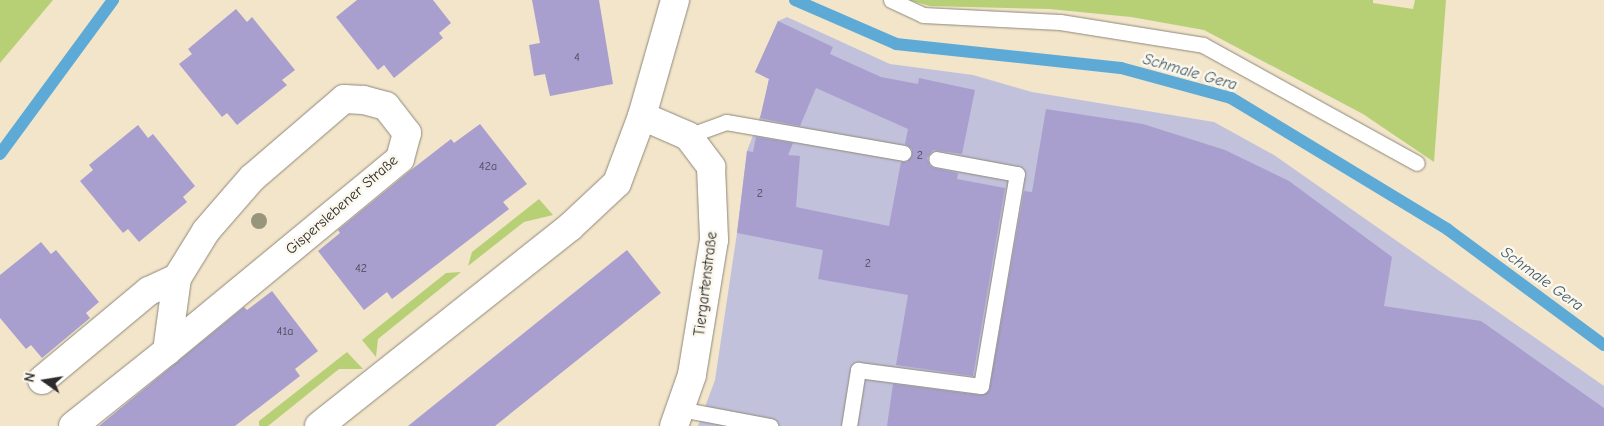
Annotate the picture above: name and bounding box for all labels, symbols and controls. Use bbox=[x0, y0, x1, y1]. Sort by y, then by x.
water label: Schmale Gera bbox=[1141, 49, 1239, 95]
house number: 4 bbox=[574, 51, 580, 65]
house number: 2 bbox=[917, 149, 923, 163]
street label: Gisperslebener Straße bbox=[282, 151, 402, 259]
house number: 42a bbox=[479, 160, 497, 174]
house number: 2 bbox=[757, 187, 763, 201]
street label: Tiergartenstraße bbox=[691, 231, 721, 337]
water label: Schmale Gera bbox=[1497, 243, 1587, 315]
house number: 2 bbox=[865, 257, 871, 271]
house number: 42 bbox=[355, 262, 367, 276]
house number: 41a bbox=[277, 325, 293, 339]
north arrow bbox=[20, 356, 70, 406]
text: N bbox=[21, 371, 39, 384]

